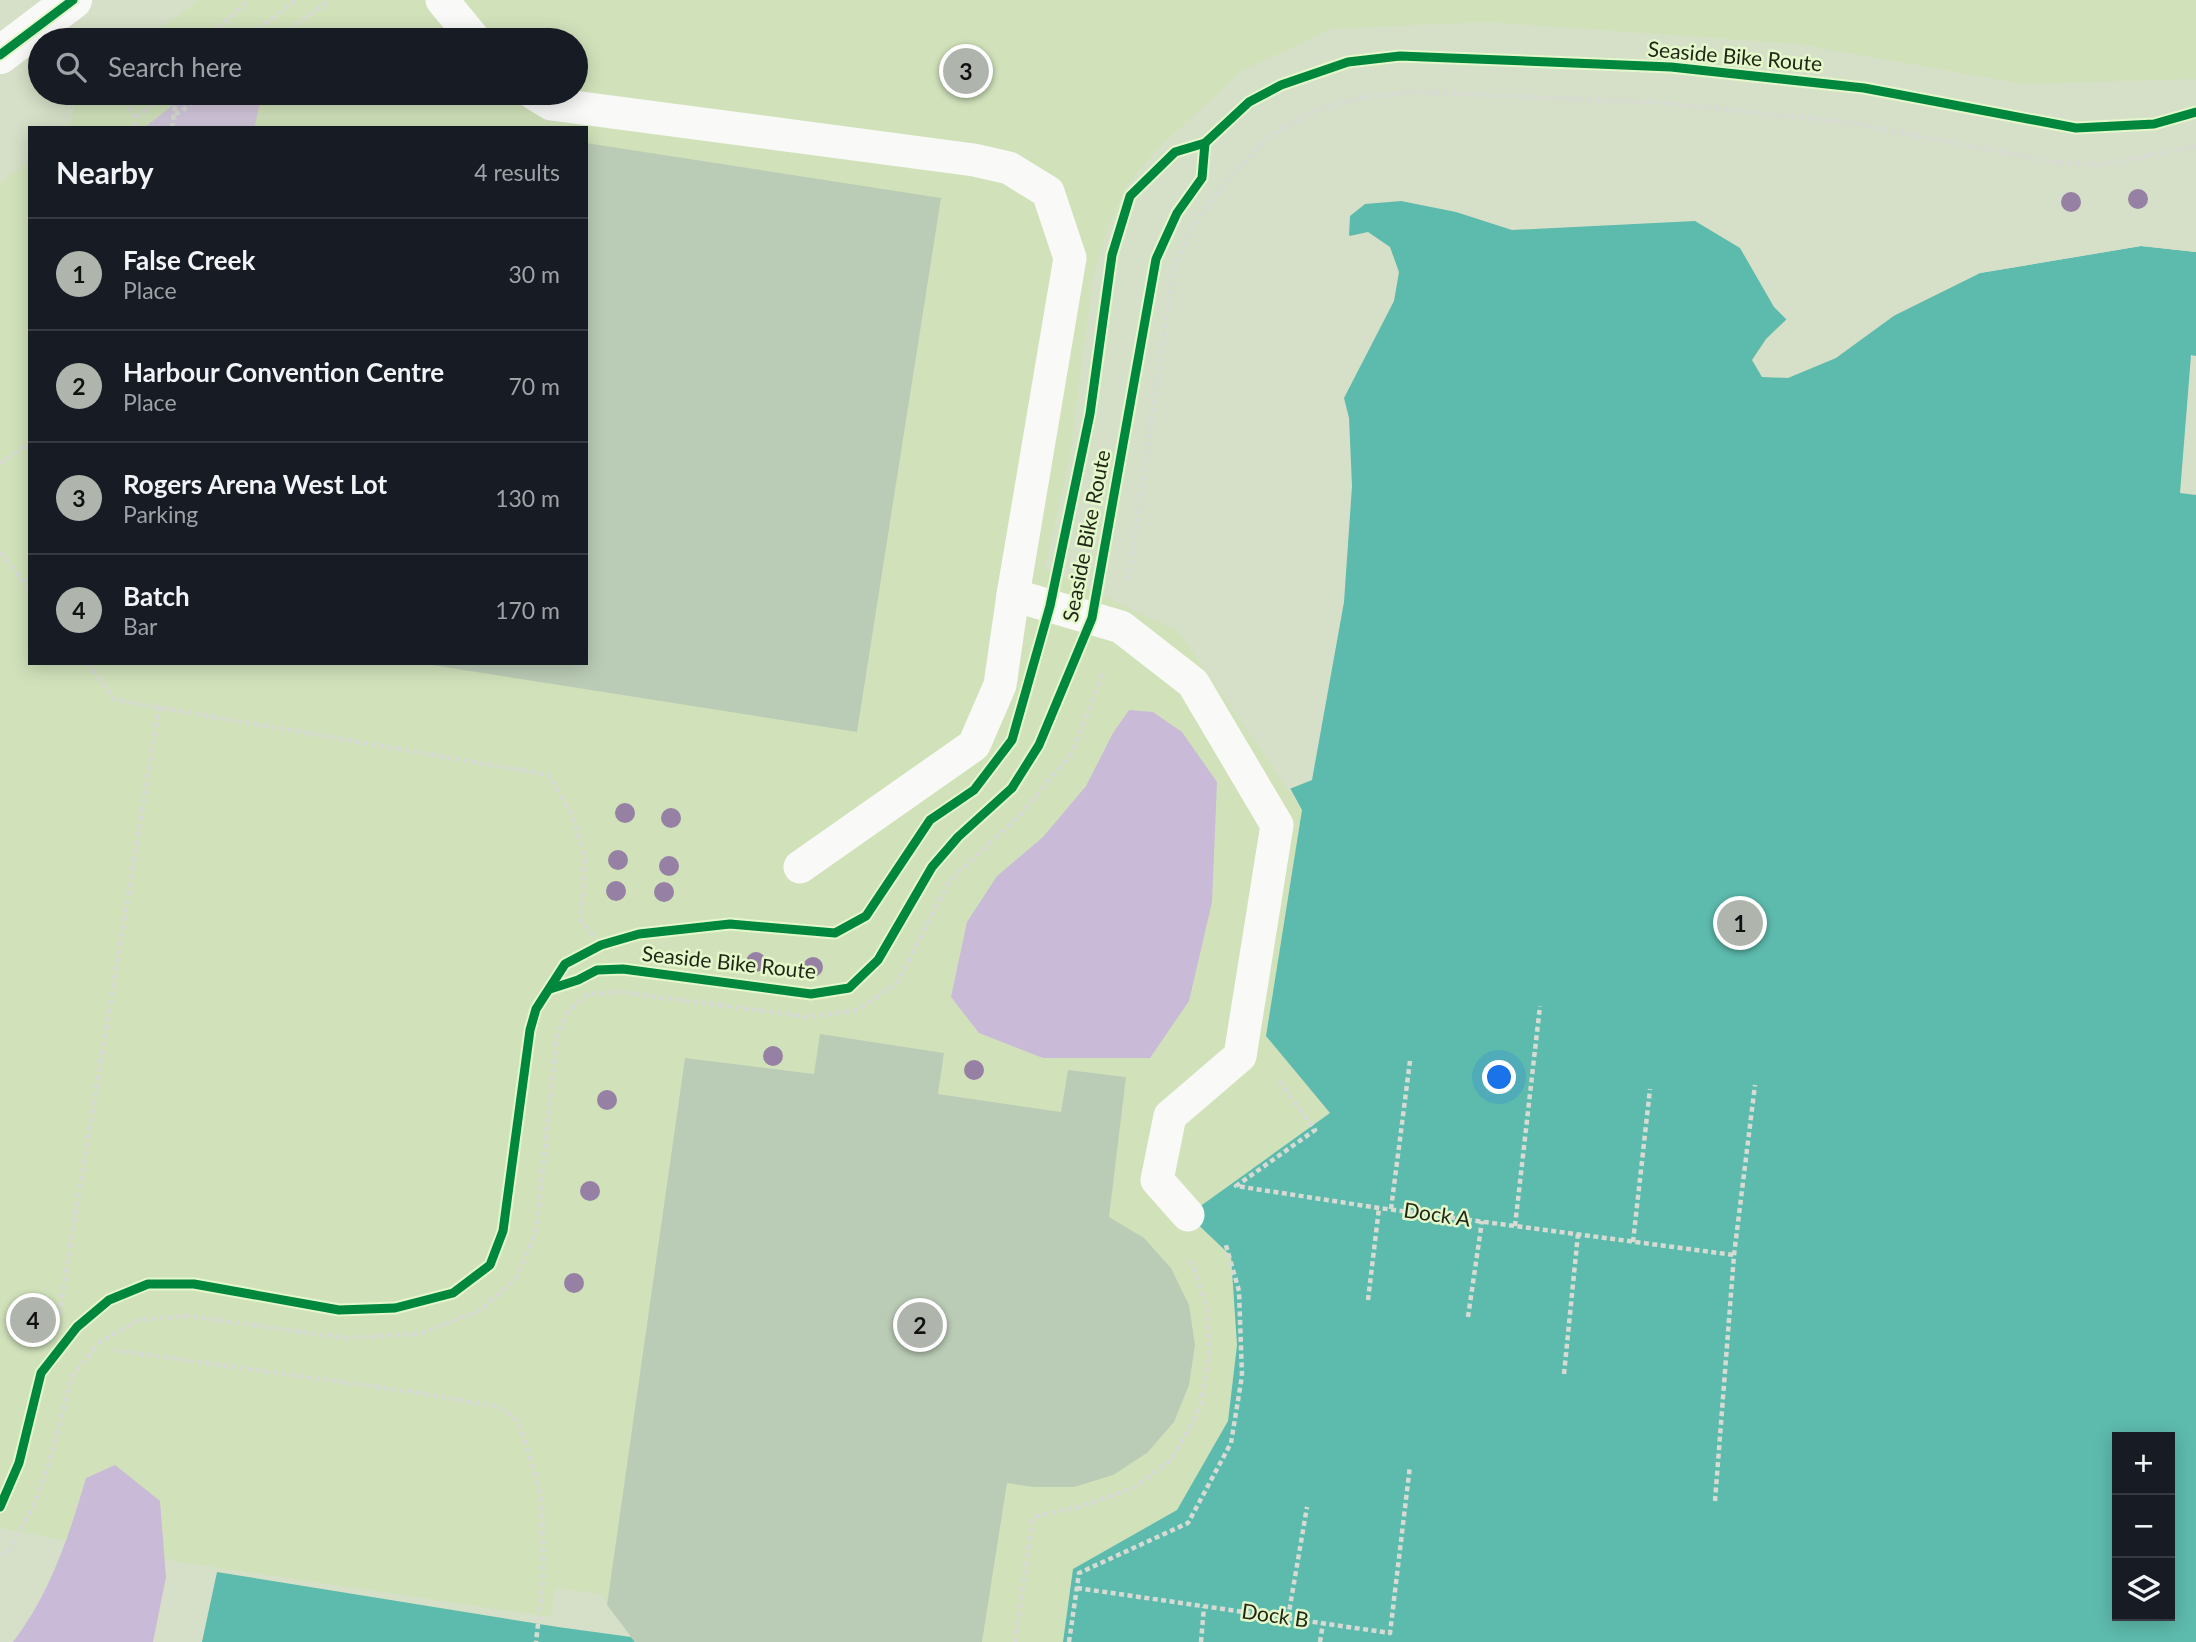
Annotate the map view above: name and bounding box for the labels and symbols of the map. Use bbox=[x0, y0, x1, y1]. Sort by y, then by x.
street label: Seaside Bike Route bbox=[1647, 35, 1823, 76]
pin: 3 bbox=[943, 45, 989, 97]
street label: Seaside Bike Route bbox=[1057, 448, 1114, 624]
pin: 1 bbox=[1717, 897, 1763, 949]
street label: Seaside Bike Route bbox=[641, 940, 817, 983]
your location bbox=[1482, 1060, 1516, 1094]
street label: Dock A bbox=[1402, 1196, 1473, 1231]
pin: 4 bbox=[10, 1294, 56, 1346]
pin: 2 bbox=[897, 1299, 943, 1351]
street label: Dock B bbox=[1240, 1597, 1310, 1632]

